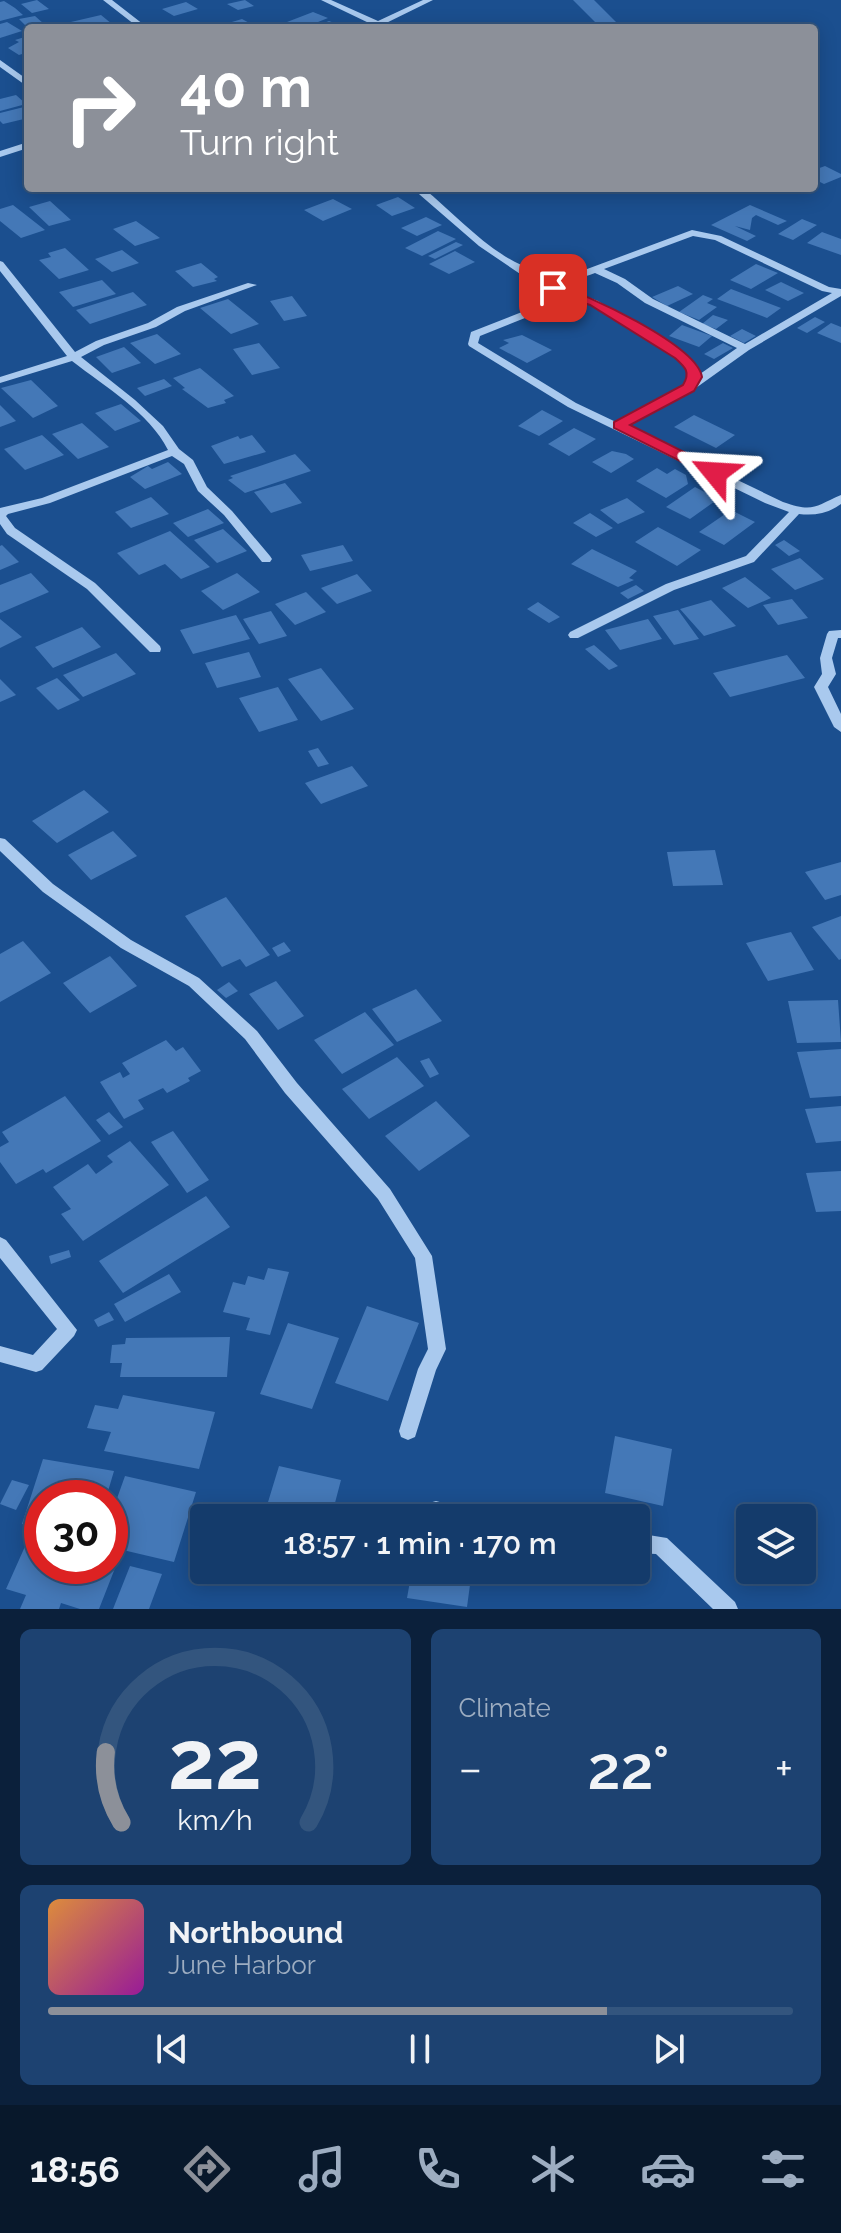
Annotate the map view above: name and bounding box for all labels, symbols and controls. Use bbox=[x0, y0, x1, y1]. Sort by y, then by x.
text: 40 m bbox=[180, 54, 312, 120]
icon: right bbox=[48, 56, 152, 160]
text: Turn right bbox=[180, 121, 339, 163]
pin bbox=[519, 254, 587, 322]
icon: arrive bbox=[531, 266, 575, 310]
position arrow bbox=[673, 431, 757, 515]
speed limit sign: 30 bbox=[24, 1480, 128, 1584]
map controls bbox=[736, 1504, 816, 1584]
button: layers bbox=[736, 1504, 816, 1584]
text: 18:57 · 1 min · 170 m bbox=[284, 1526, 556, 1561]
text: Climate bbox=[459, 1693, 551, 1723]
text: 22 bbox=[168, 1711, 262, 1808]
text: 22° bbox=[587, 1733, 670, 1803]
text: − bbox=[459, 1743, 482, 1794]
text: + bbox=[775, 1743, 793, 1794]
text: km/h bbox=[178, 1803, 253, 1837]
text: Northbound bbox=[168, 1915, 343, 1950]
text: June Harbor bbox=[168, 1950, 316, 1980]
icon: previous bbox=[150, 2027, 194, 2071]
icon: pause bbox=[398, 2027, 442, 2071]
icon: next bbox=[647, 2027, 691, 2071]
icon: directions bbox=[179, 2141, 235, 2197]
icon: music bbox=[294, 2141, 350, 2197]
icon: phone bbox=[410, 2141, 466, 2197]
icon: climate bbox=[525, 2141, 581, 2197]
icon: car bbox=[640, 2141, 696, 2197]
icon: filters bbox=[755, 2141, 811, 2197]
text: 18:56 bbox=[30, 2148, 120, 2190]

